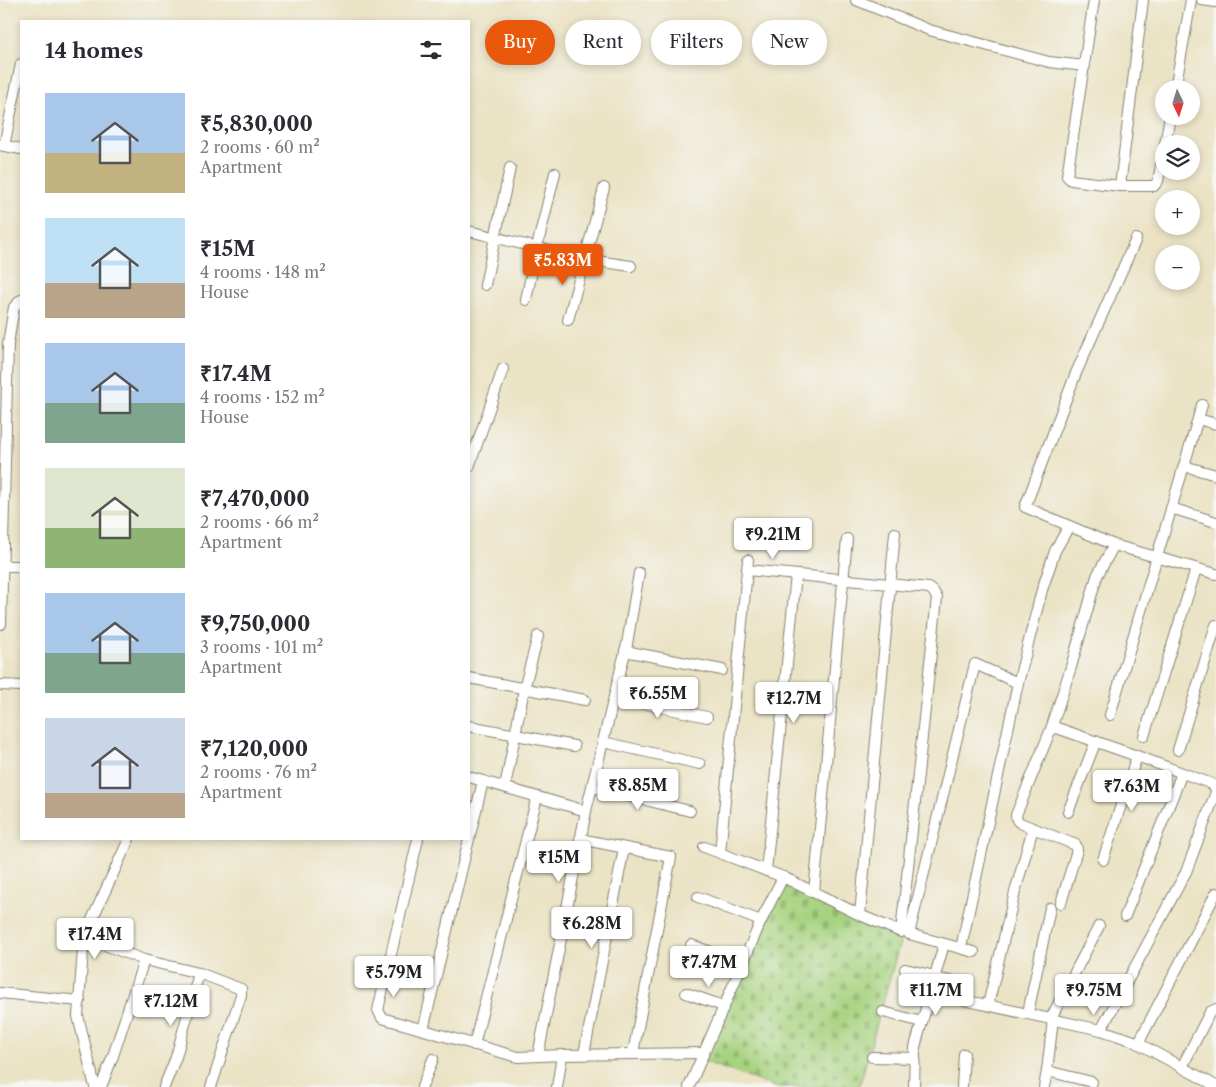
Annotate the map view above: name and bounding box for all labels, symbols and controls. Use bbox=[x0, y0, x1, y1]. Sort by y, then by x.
chip: Buy bbox=[485, 20, 555, 65]
chip: Rent bbox=[565, 20, 641, 65]
chip: Filters bbox=[651, 20, 742, 65]
chip: New bbox=[752, 20, 827, 65]
icon: filters bbox=[417, 36, 445, 64]
text: 14 homes bbox=[45, 38, 143, 63]
north arrow bbox=[1155, 80, 1200, 125]
map controls bbox=[1155, 80, 1200, 290]
text: ₹5,830,000 bbox=[200, 111, 313, 136]
icon: home bbox=[85, 113, 145, 173]
button: layers bbox=[1155, 135, 1200, 180]
text: 2 rooms · 60 m² bbox=[200, 137, 320, 157]
text: Apartment bbox=[200, 157, 282, 177]
button: + bbox=[1155, 190, 1200, 235]
text: ₹15M bbox=[200, 236, 255, 261]
icon: home bbox=[85, 238, 145, 298]
pin: ₹5.83M bbox=[522, 244, 604, 286]
button: − bbox=[1155, 245, 1200, 290]
text: ₹5.83M bbox=[534, 250, 592, 270]
text: 4 rooms · 148 m² bbox=[200, 262, 326, 282]
text: House bbox=[200, 282, 249, 302]
text: ₹17.4M bbox=[200, 361, 272, 386]
icon: home bbox=[85, 363, 145, 423]
text: 4 rooms · 152 m² bbox=[200, 387, 325, 407]
text: House bbox=[200, 407, 249, 427]
text: ₹7,470,000 bbox=[200, 486, 310, 511]
icon: home bbox=[85, 488, 145, 548]
text: 2 rooms · 66 m² bbox=[200, 512, 319, 532]
pin: ₹9.21M bbox=[732, 518, 814, 560]
text: ₹9.21M bbox=[745, 524, 801, 544]
text: Apartment bbox=[200, 532, 282, 552]
text: ₹9,750,000 bbox=[200, 611, 310, 636]
icon: home bbox=[85, 613, 145, 673]
text: 3 rooms · 101 m² bbox=[200, 637, 323, 657]
text: Apartment bbox=[200, 657, 282, 677]
pin: ₹6.55M bbox=[617, 676, 699, 719]
pin: ₹12.7M bbox=[753, 682, 835, 724]
text: ₹6.55M bbox=[629, 683, 687, 703]
text: ₹12.7M bbox=[766, 688, 822, 708]
text: ₹7,120,000 bbox=[200, 736, 308, 761]
icon: home bbox=[85, 738, 145, 798]
text: 2 rooms · 76 m² bbox=[200, 762, 317, 782]
pin: ₹8.85M bbox=[597, 768, 679, 811]
pin: ₹7.63M bbox=[1091, 770, 1173, 812]
text: ₹8.85M bbox=[608, 775, 668, 795]
text: ₹7.63M bbox=[1104, 776, 1160, 796]
text: Apartment bbox=[200, 782, 282, 802]
pin: ₹15M bbox=[529, 840, 589, 883]
text: ₹15M bbox=[538, 847, 580, 867]
pin: ₹6.28M bbox=[551, 906, 633, 949]
text: ₹6.28M bbox=[562, 913, 622, 933]
pin: ₹17.4M bbox=[54, 918, 136, 960]
text: ₹17.4M bbox=[68, 924, 122, 944]
pin: ₹7.47M bbox=[668, 946, 750, 988]
text: ₹7.47M bbox=[681, 952, 737, 972]
pin: ₹5.79M bbox=[353, 956, 435, 998]
text: ₹5.79M bbox=[365, 962, 423, 982]
pin: ₹11.7M bbox=[895, 974, 977, 1016]
pin: ₹9.75M bbox=[1053, 974, 1135, 1016]
text: ₹11.7M bbox=[909, 980, 963, 1000]
text: ₹9.75M bbox=[1066, 980, 1122, 1000]
pin: ₹7.12M bbox=[130, 984, 212, 1027]
text: ₹7.12M bbox=[144, 991, 198, 1011]

